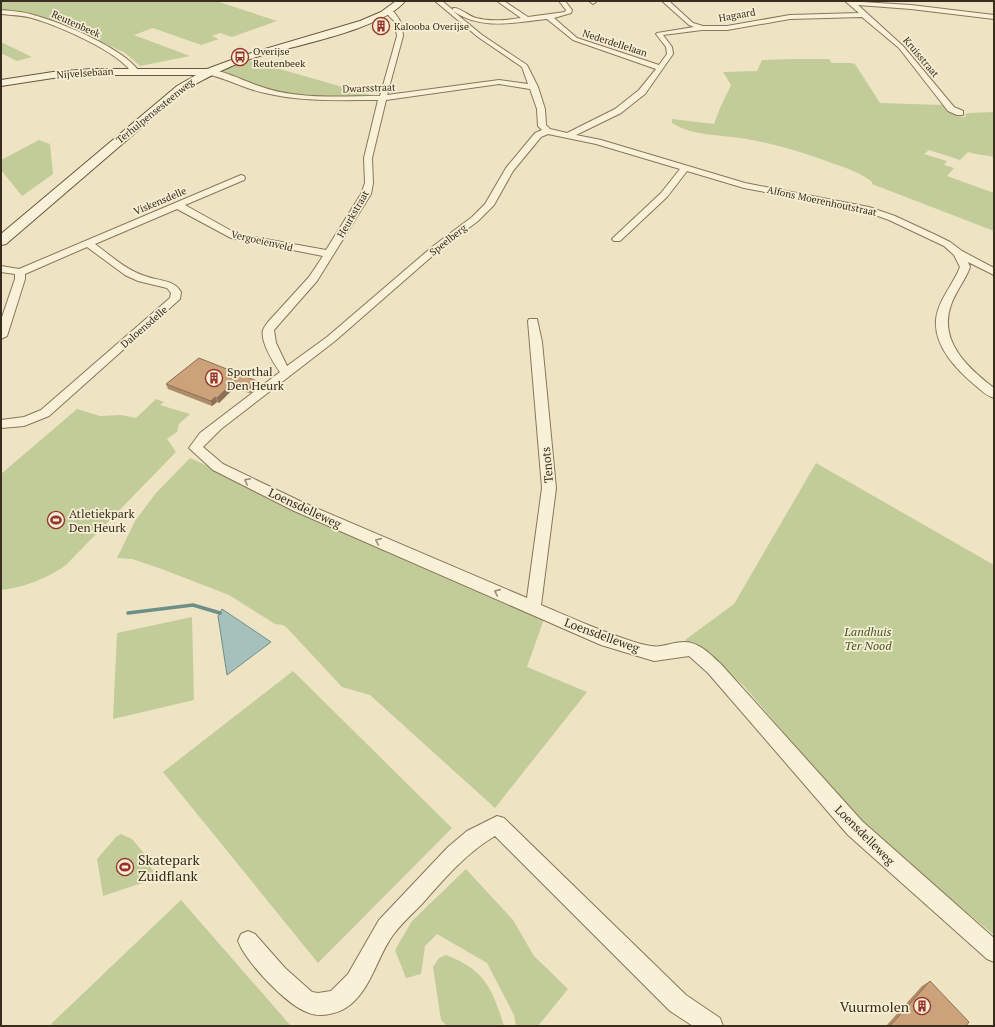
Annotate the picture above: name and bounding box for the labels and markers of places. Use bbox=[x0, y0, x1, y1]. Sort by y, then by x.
building icon: Kalooba Overijse bbox=[371, 16, 391, 36]
place label: Kalooba Overijse bbox=[394, 20, 469, 33]
place label: Overijse Reutenbeek bbox=[253, 45, 306, 70]
bus stop icon: Overijse Reutenbeek bbox=[230, 47, 250, 67]
place label: Sporthal Den Heurk bbox=[227, 364, 285, 393]
building icon: Sporthal Den Heurk bbox=[204, 368, 224, 388]
place label: Atletiekpark Den Heurk bbox=[69, 506, 135, 535]
sports icon: Atletiekpark Den Heurk bbox=[46, 510, 66, 530]
place label: Skatepark Zuidflank bbox=[138, 850, 200, 885]
sports icon: Skatepark Zuidflank bbox=[115, 857, 135, 877]
building icon: Vuurmolen bbox=[912, 996, 932, 1016]
place label: Vuurmolen bbox=[840, 997, 910, 1016]

